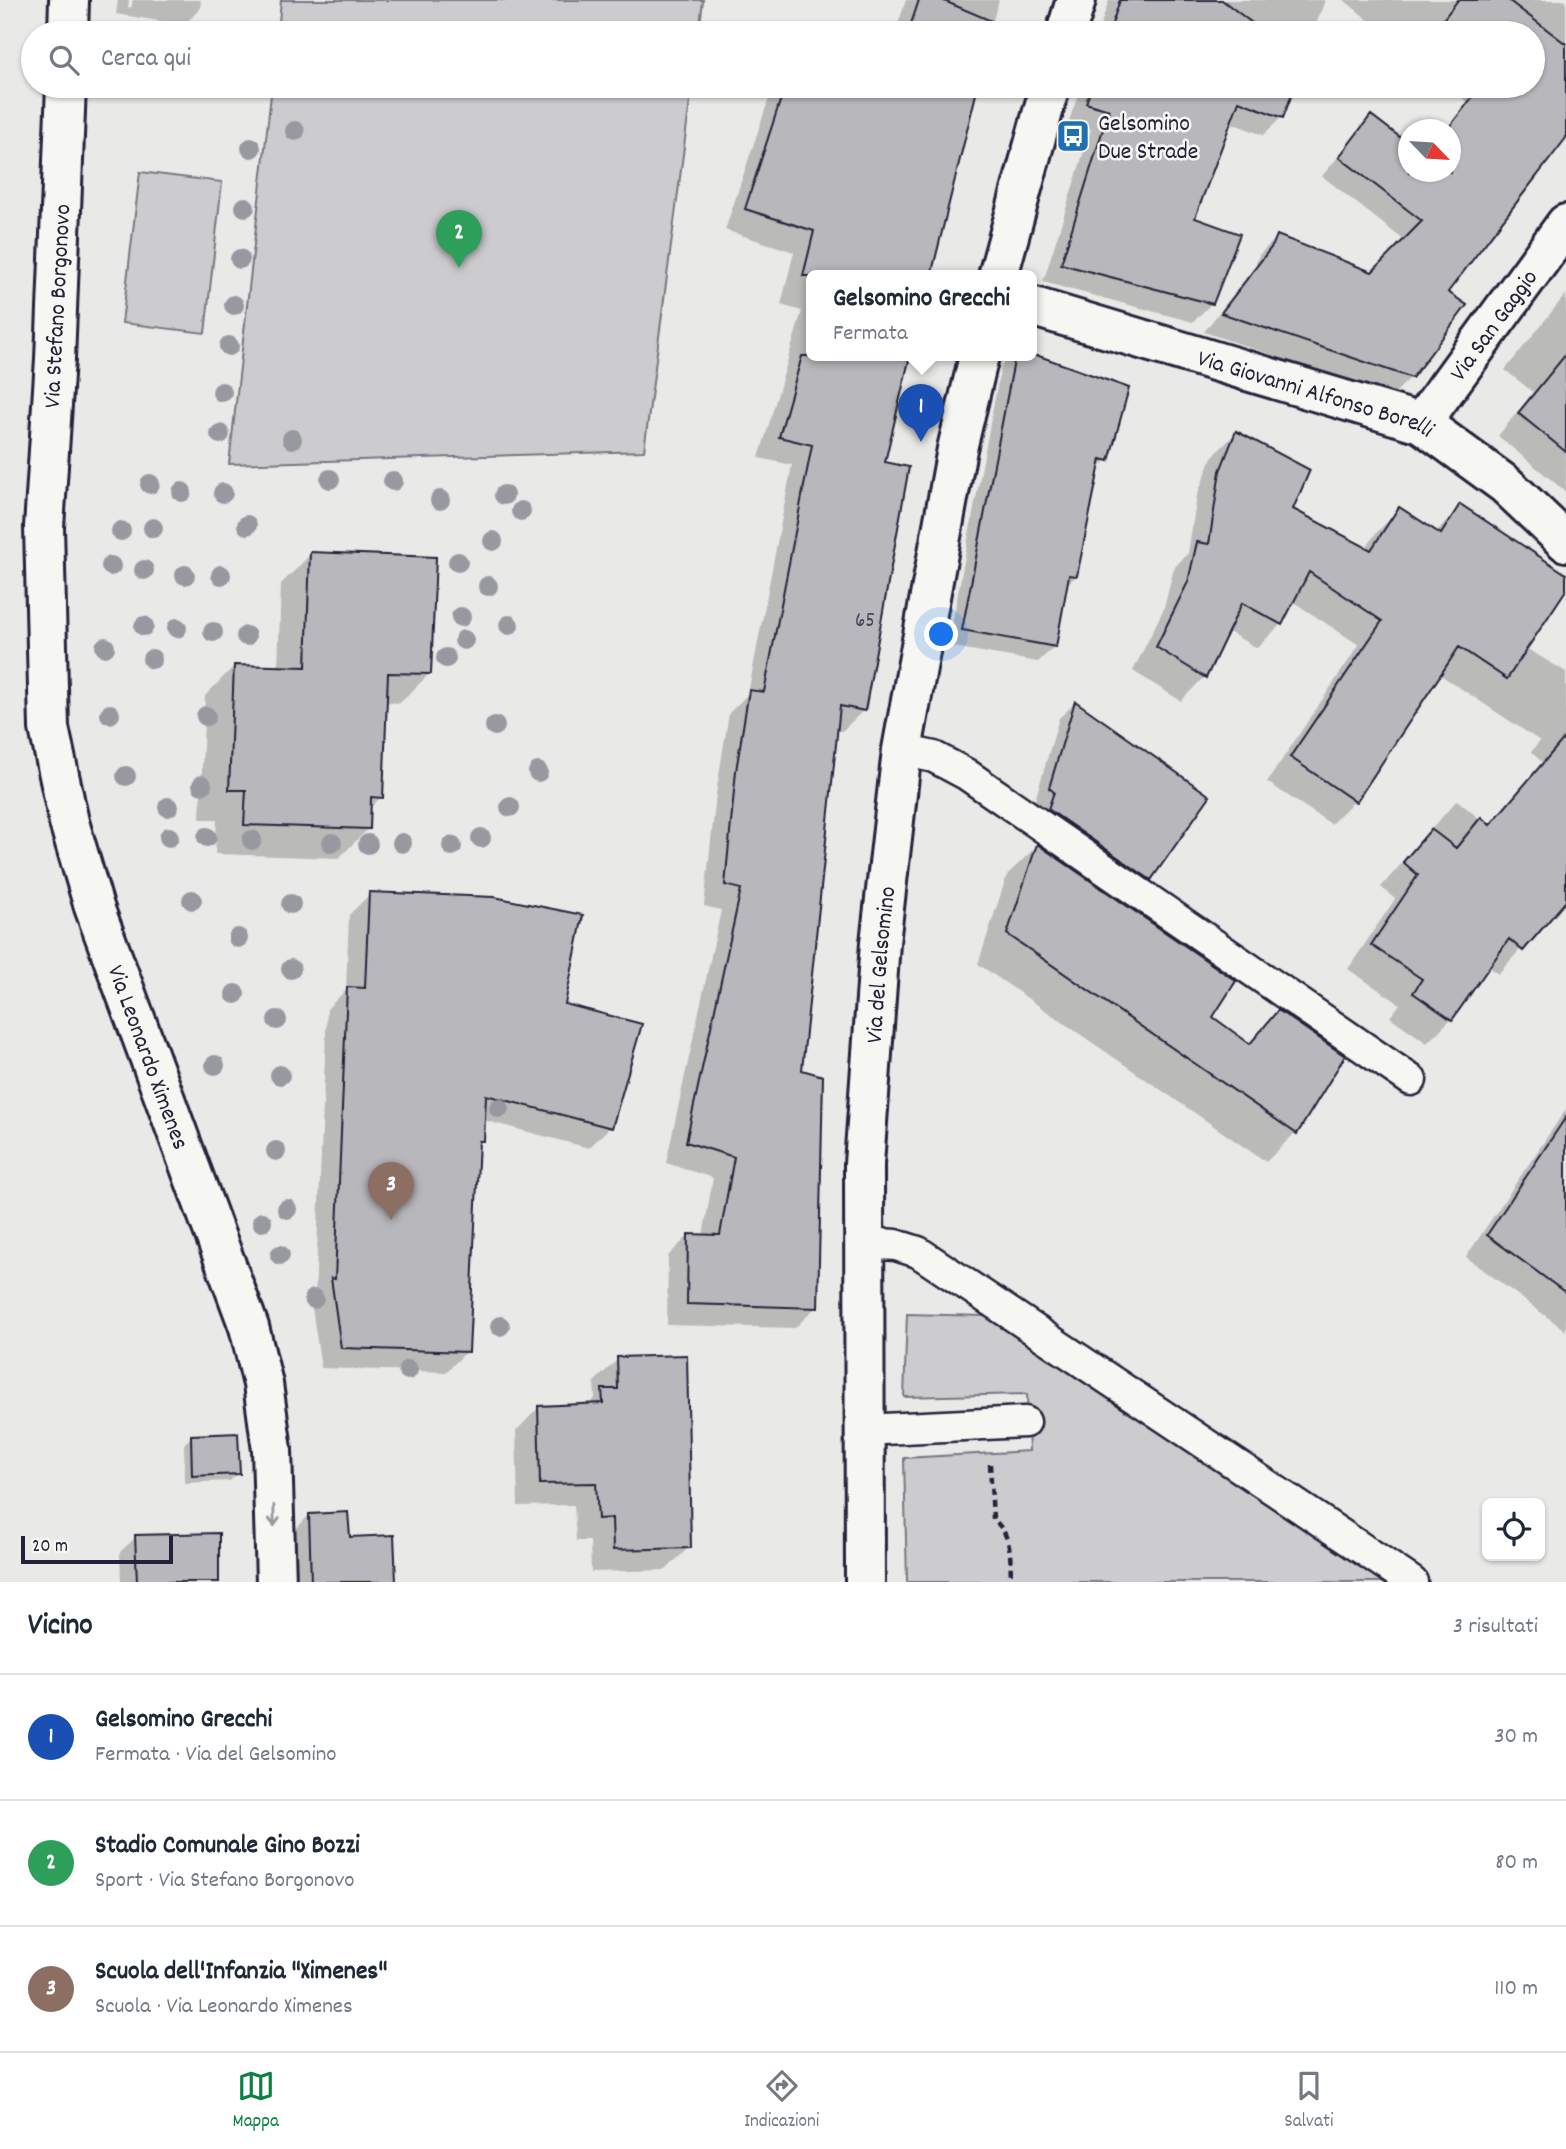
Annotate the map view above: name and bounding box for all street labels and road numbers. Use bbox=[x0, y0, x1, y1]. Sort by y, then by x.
street label: Via Stefano Borgonovo bbox=[37, 203, 81, 409]
street label: Via San Gaggio bbox=[1443, 263, 1547, 389]
street label: Via Giovanni Alfonso Borelli bbox=[1193, 343, 1440, 447]
street label: Via del Gelsomino bbox=[859, 885, 906, 1045]
street label: Via Leonardo Ximenes bbox=[97, 961, 196, 1155]

